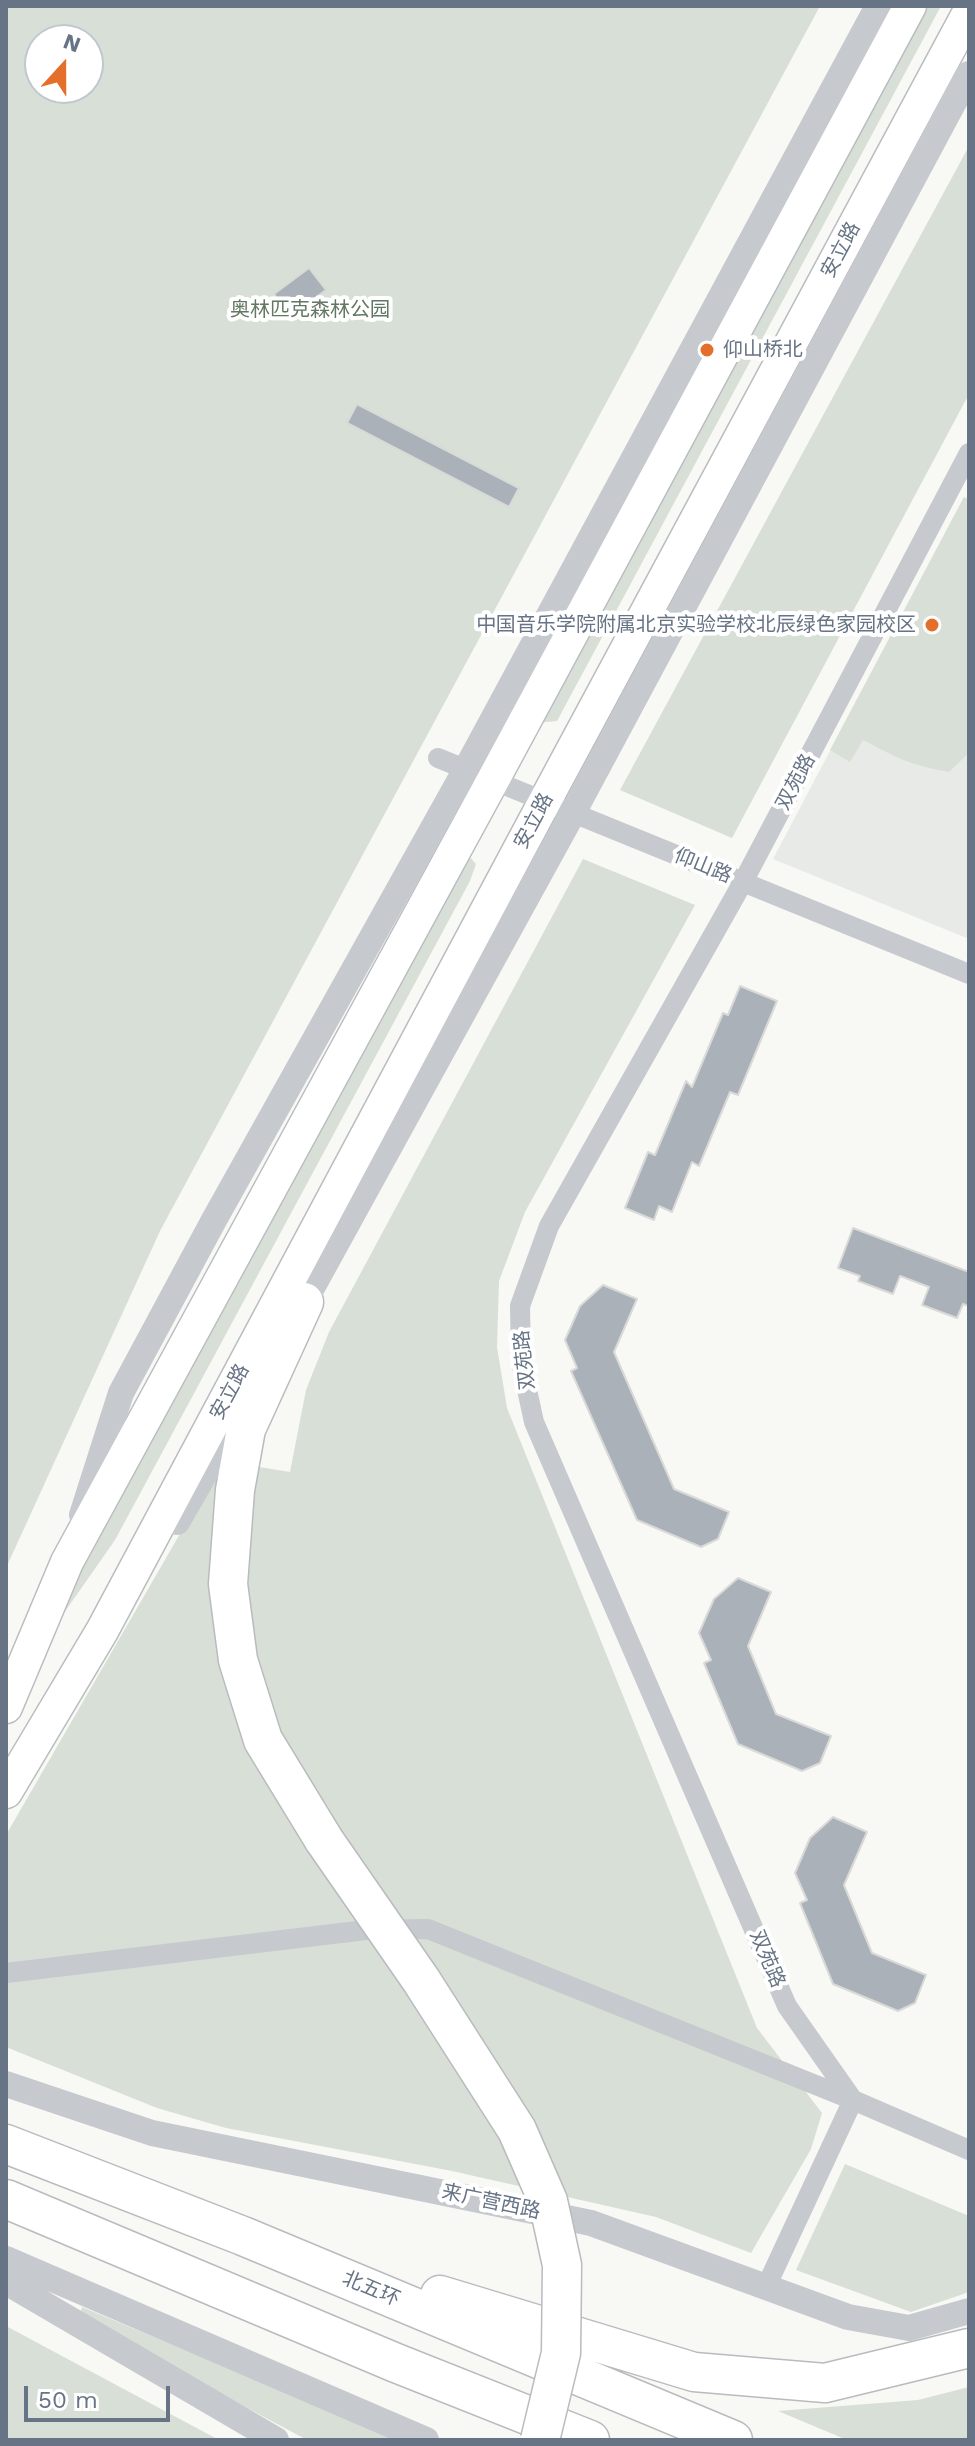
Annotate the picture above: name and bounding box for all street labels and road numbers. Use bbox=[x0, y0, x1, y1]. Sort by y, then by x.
street label: 安立路 bbox=[816, 218, 866, 282]
street label: 双苑路 bbox=[771, 750, 821, 814]
street label: 安立路 bbox=[509, 789, 559, 853]
street label: 仰山路 bbox=[671, 844, 735, 888]
street label: 双苑路 bbox=[510, 1329, 540, 1391]
street label: 安立路 bbox=[205, 1360, 255, 1424]
street label: 双苑路 bbox=[744, 1927, 790, 1991]
street label: 来广营西路 bbox=[440, 2180, 542, 2224]
street label: 北五环 bbox=[339, 2266, 403, 2312]

